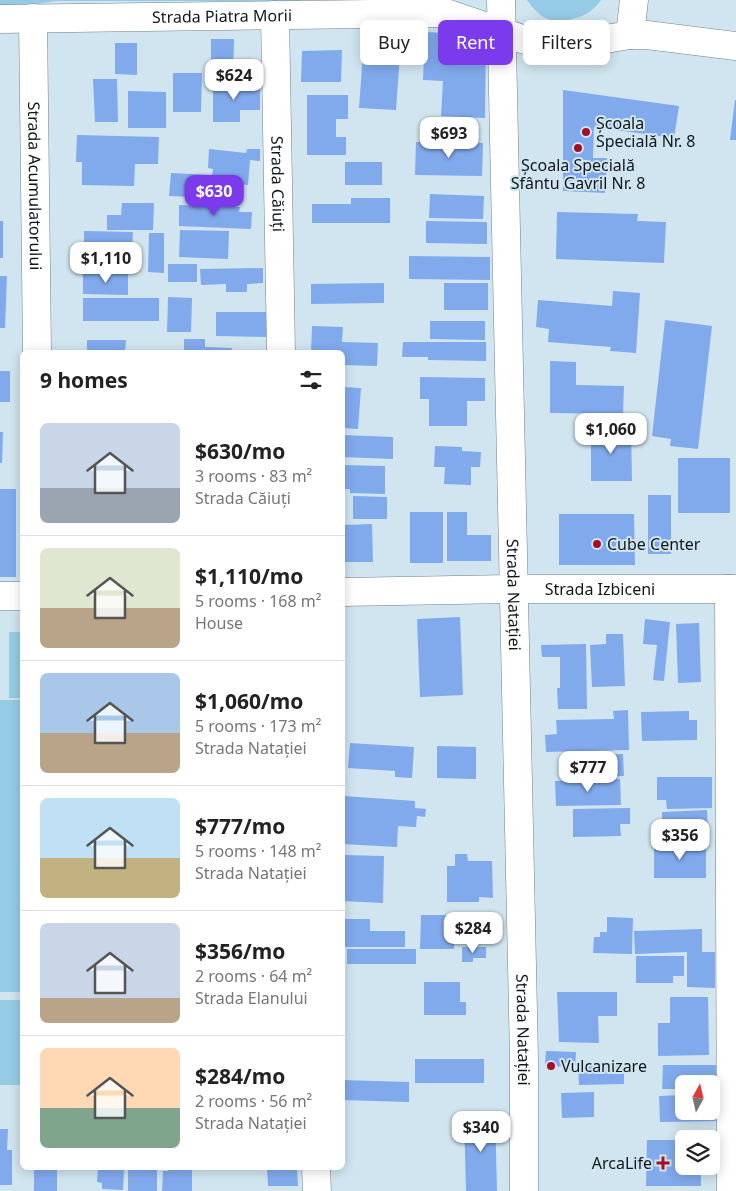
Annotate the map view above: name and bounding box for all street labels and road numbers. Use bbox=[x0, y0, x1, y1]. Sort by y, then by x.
street label: Strada Piatra Morii bbox=[152, 4, 292, 28]
street label: Strada Acumulatorului bbox=[23, 101, 47, 271]
street label: Strada Căiuți bbox=[266, 136, 290, 232]
street label: Strada Natației bbox=[502, 539, 526, 651]
street label: Strada Izbiceni bbox=[545, 578, 655, 600]
street label: Strada Natației bbox=[511, 974, 535, 1086]

